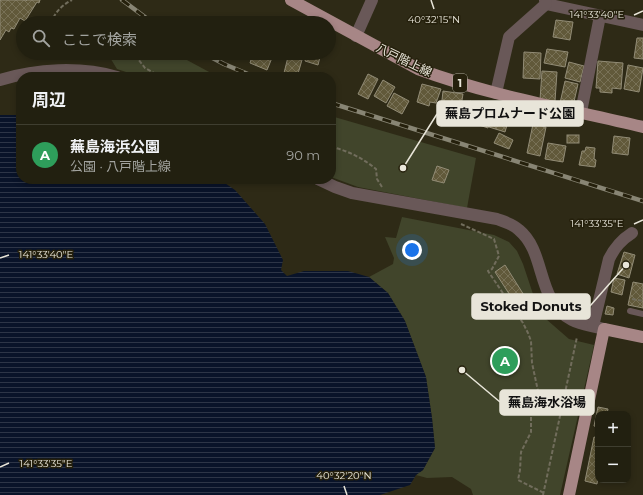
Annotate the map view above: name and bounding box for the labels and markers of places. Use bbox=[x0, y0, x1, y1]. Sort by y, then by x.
callout: 蕪島プロムナード公園 bbox=[437, 101, 583, 126]
callout: Stoked Donuts bbox=[472, 294, 590, 319]
pin: A bbox=[492, 346, 518, 376]
callout: 蕪島海水浴場 bbox=[500, 390, 594, 415]

